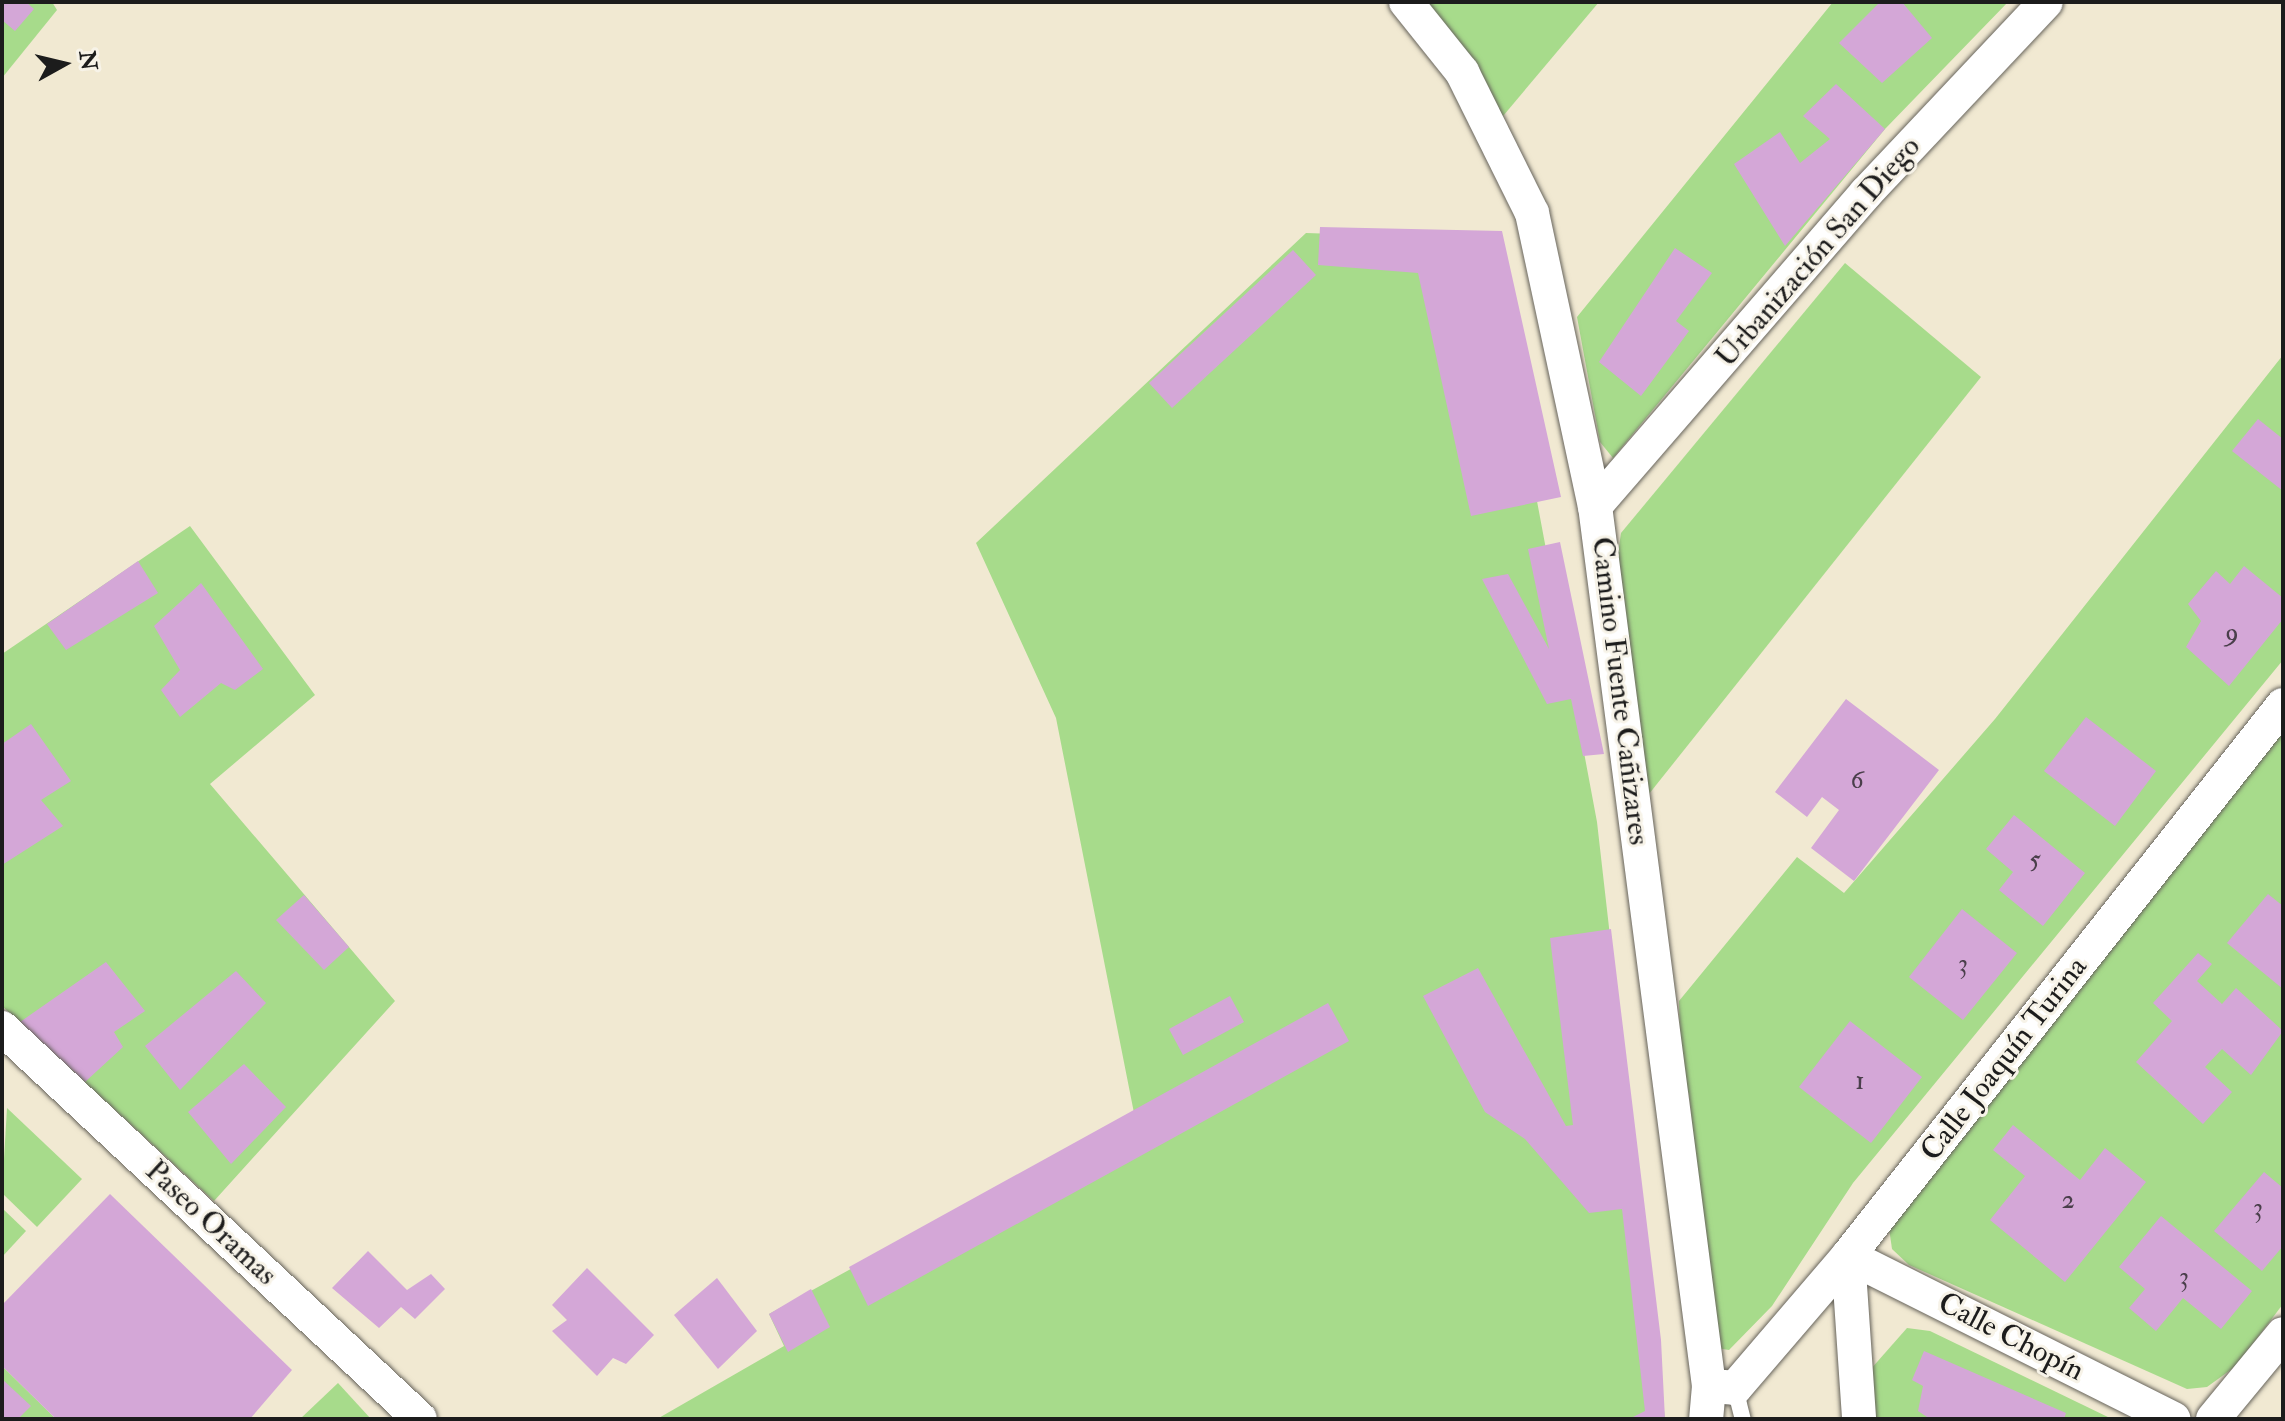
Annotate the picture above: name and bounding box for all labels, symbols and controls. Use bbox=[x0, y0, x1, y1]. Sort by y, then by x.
north arrow bbox=[24, 24, 104, 104]
text: N bbox=[73, 49, 103, 72]
street label: Urbanización San Diego bbox=[1708, 129, 1928, 375]
street label: Camino Fuente Cañizares bbox=[1583, 535, 1657, 847]
house number: 9 bbox=[2225, 618, 2239, 650]
house number: 6 bbox=[1850, 765, 1864, 797]
house number: 5 bbox=[2029, 845, 2041, 877]
house number: 3 bbox=[1958, 949, 1968, 981]
street label: Calle Joaquín Turina bbox=[1913, 950, 2095, 1168]
house number: 1 bbox=[1855, 1066, 1865, 1098]
street label: Paseo Oramas bbox=[138, 1153, 284, 1293]
house number: 2 bbox=[2061, 1185, 2075, 1217]
house number: 3 bbox=[2253, 1193, 2263, 1225]
house number: 3 bbox=[2179, 1262, 2189, 1294]
street label: Calle Chopín bbox=[1932, 1285, 2090, 1389]

